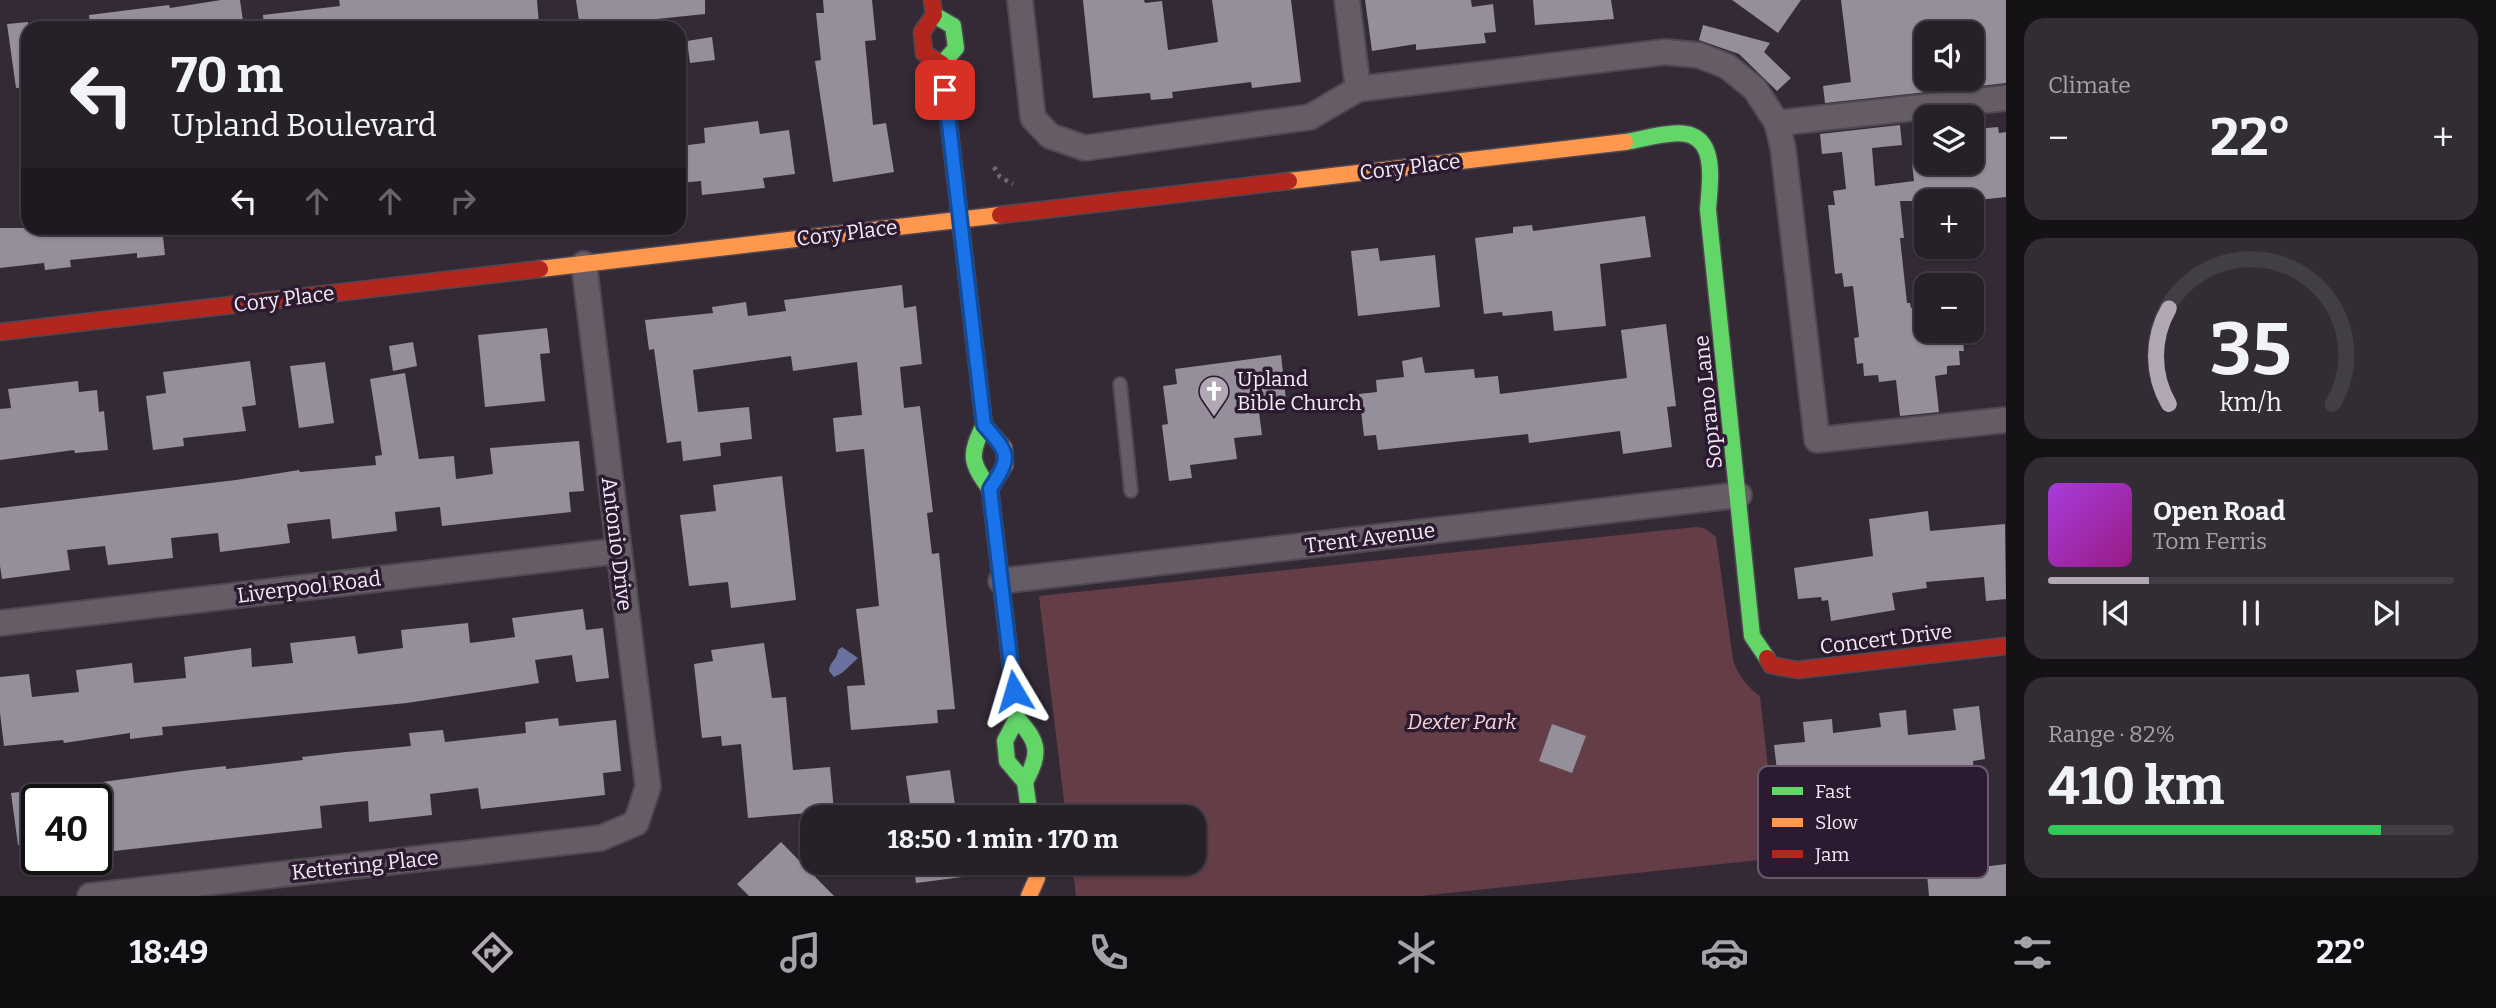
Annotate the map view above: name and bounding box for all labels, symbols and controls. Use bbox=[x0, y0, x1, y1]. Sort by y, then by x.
map controls bbox=[1914, 21, 1984, 343]
button: sound bbox=[1914, 21, 1984, 91]
text: 70 m bbox=[171, 46, 283, 105]
icon: left bbox=[56, 49, 147, 140]
pin bbox=[915, 60, 975, 120]
icon: arrive bbox=[926, 71, 964, 109]
text: Climate bbox=[2048, 71, 2131, 99]
button: layers bbox=[1914, 105, 1984, 175]
text: Upland Boulevard bbox=[171, 106, 437, 144]
text: 22° bbox=[2210, 106, 2291, 169]
text: − bbox=[2048, 115, 2069, 161]
text: + bbox=[2432, 115, 2454, 161]
street label: Cory Place bbox=[1358, 148, 1462, 186]
icon: left bbox=[225, 182, 263, 220]
icon: ahead bbox=[298, 182, 336, 220]
icon: ahead bbox=[371, 182, 409, 220]
icon: right bbox=[444, 182, 482, 220]
button: + bbox=[1914, 189, 1984, 259]
street label: Cory Place bbox=[795, 214, 899, 252]
button: − bbox=[1914, 273, 1984, 343]
street label: Cory Place bbox=[232, 280, 336, 318]
text: 35 bbox=[2210, 307, 2292, 394]
street label: Soprano Lane bbox=[1688, 334, 1728, 470]
place label: Upland Bible Church bbox=[1237, 366, 1362, 416]
church icon: Upland Bible Church bbox=[1197, 374, 1231, 418]
text: km/h bbox=[2220, 388, 2282, 418]
street label: Antonio Drive bbox=[596, 476, 638, 612]
text: Open Road bbox=[2153, 496, 2285, 527]
street label: Trent Avenue bbox=[1303, 517, 1437, 559]
text: Tom Ferris bbox=[2153, 527, 2267, 555]
street label: Liverpool Road bbox=[236, 565, 382, 609]
icon: previous bbox=[2097, 594, 2135, 632]
icon: pause bbox=[2232, 594, 2270, 632]
icon: next bbox=[2367, 594, 2405, 632]
street label: Concert Drive bbox=[1818, 618, 1954, 660]
position arrow bbox=[977, 654, 1051, 728]
park label: Dexter Park bbox=[1407, 709, 1517, 735]
text: Range · 82% bbox=[2048, 720, 2175, 748]
text: 410 km bbox=[2048, 755, 2224, 818]
legend bbox=[1758, 766, 1988, 878]
text: Fast bbox=[1815, 780, 1852, 803]
speed limit sign: 40 bbox=[21, 784, 112, 875]
text: Slow bbox=[1815, 811, 1858, 834]
text: 18:50 · 1 min · 170 m bbox=[888, 824, 1118, 855]
text: Jam bbox=[1814, 843, 1849, 866]
street label: Kettering Place bbox=[290, 844, 440, 886]
icon: directions bbox=[468, 928, 517, 977]
icon: music bbox=[776, 928, 825, 977]
icon: phone bbox=[1084, 928, 1133, 977]
icon: climate bbox=[1392, 928, 1441, 977]
icon: car bbox=[1700, 928, 1749, 977]
icon: filters bbox=[2008, 928, 2057, 977]
text: 18:49 bbox=[130, 933, 209, 971]
text: 22° bbox=[2316, 933, 2366, 971]

